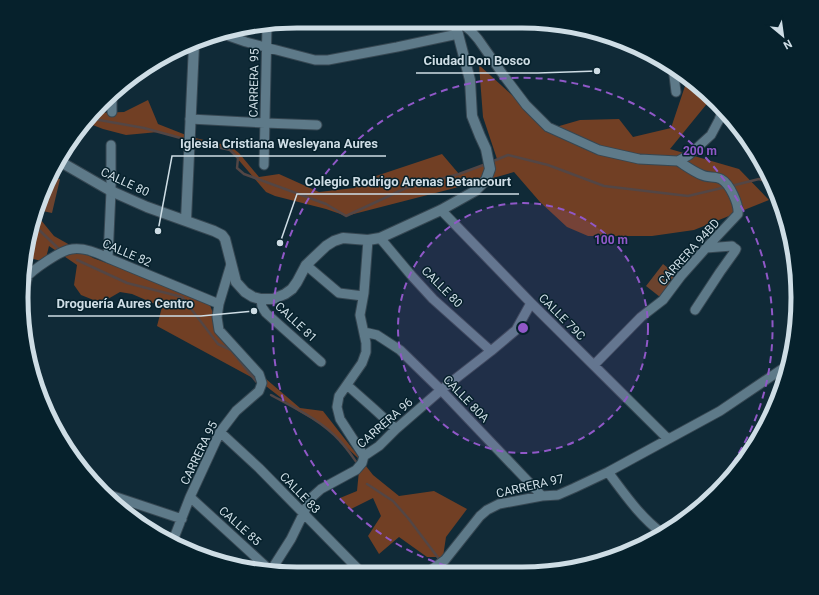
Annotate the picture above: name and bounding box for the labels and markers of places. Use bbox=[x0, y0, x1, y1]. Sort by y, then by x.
callout: Ciudad Don Bosco bbox=[416, 48, 538, 73]
callout: Iglesia Cristiana Wesleyana Aures bbox=[172, 131, 386, 156]
callout: Colegio Rodrigo Arenas Betancourt bbox=[297, 169, 519, 194]
callout: Droguería Aures Centro bbox=[48, 291, 201, 316]
centre of rings bbox=[516, 321, 530, 335]

